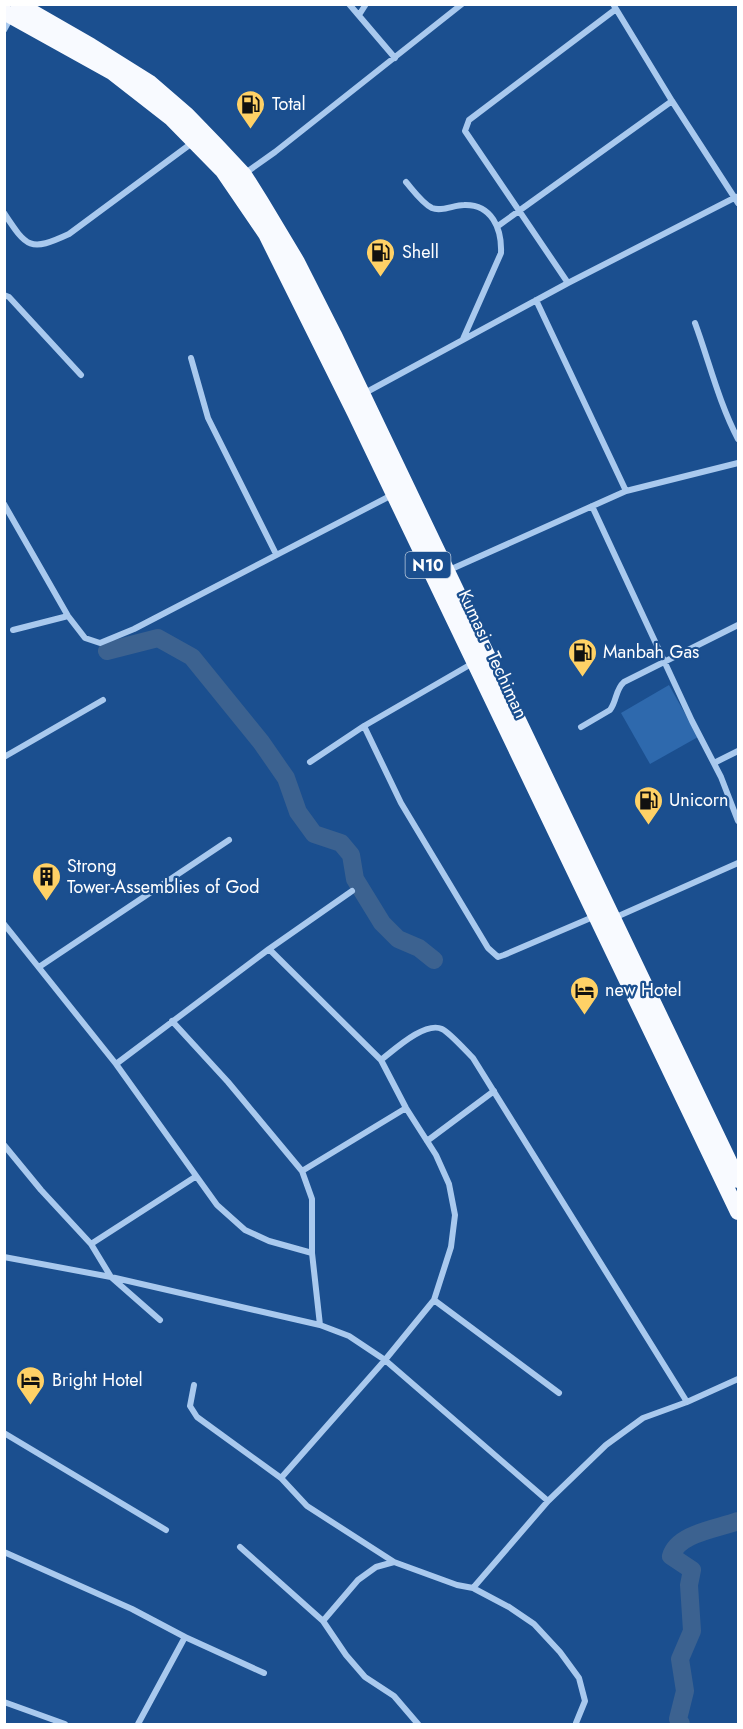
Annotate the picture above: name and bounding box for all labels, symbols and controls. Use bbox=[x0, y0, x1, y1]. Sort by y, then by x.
fuel station icon: Total bbox=[235, 88, 267, 130]
place label: Total bbox=[272, 91, 306, 117]
fuel station icon: Shell bbox=[365, 236, 397, 278]
place label: Shell bbox=[402, 239, 439, 265]
road number: N10 bbox=[406, 552, 450, 578]
street label: Kumasi - Techiman bbox=[452, 586, 534, 722]
fuel station icon: Manbah Gas bbox=[566, 636, 598, 678]
place label: Manbah Gas bbox=[603, 639, 699, 665]
fuel station icon: Unicorn bbox=[632, 784, 664, 826]
place label: Unicorn bbox=[669, 787, 728, 813]
place label: Strong Tower-Assemblies of God bbox=[67, 853, 259, 900]
building icon: Strong Tower-Assemblies of God bbox=[30, 860, 62, 902]
hotel icon: new Hotel bbox=[568, 974, 600, 1016]
place label: new Hotel bbox=[605, 977, 682, 1003]
hotel icon: Bright Hotel bbox=[15, 1364, 47, 1406]
place label: Bright Hotel bbox=[52, 1367, 143, 1393]

